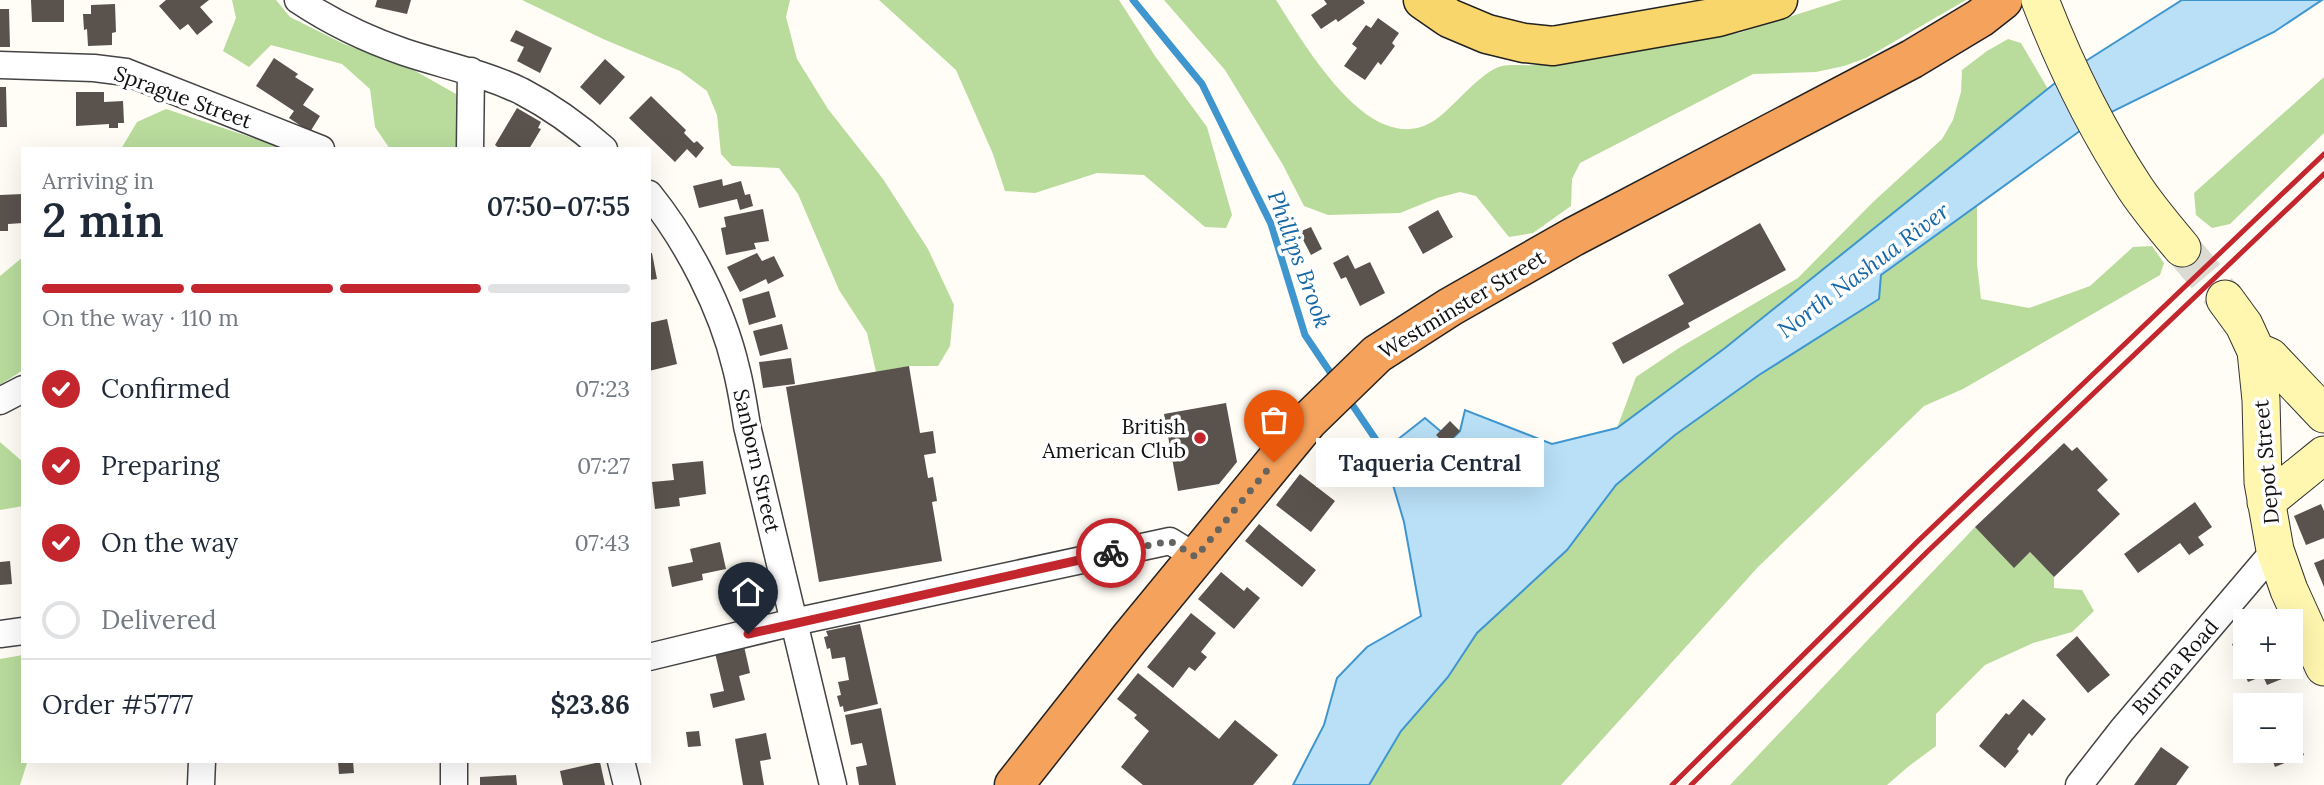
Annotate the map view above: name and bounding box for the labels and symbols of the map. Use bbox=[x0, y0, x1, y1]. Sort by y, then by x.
street label: Sprague Street bbox=[110, 60, 256, 135]
water label: Phillips Brook bbox=[1262, 186, 1338, 332]
water label: North Nashua River bbox=[1771, 196, 1955, 344]
street label: Westminster Street bbox=[1374, 243, 1551, 365]
street label: Sanborn Street bbox=[727, 386, 787, 536]
pin bbox=[1244, 390, 1304, 462]
street label: Depot Street bbox=[2247, 398, 2285, 525]
place label: British American Club bbox=[1041, 413, 1186, 464]
marker: British American Club bbox=[1192, 430, 1208, 446]
callout: Taqueria Central bbox=[1316, 438, 1544, 486]
courier bbox=[1076, 518, 1146, 588]
pin bbox=[718, 562, 778, 634]
street label: Burma Road bbox=[2126, 613, 2224, 721]

